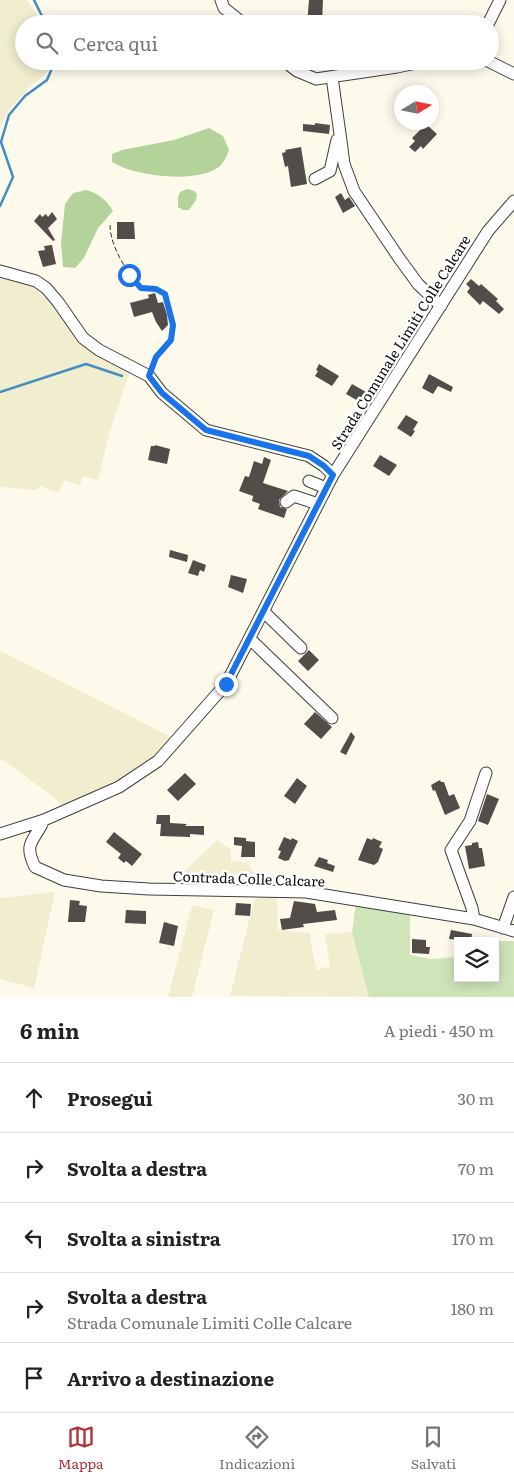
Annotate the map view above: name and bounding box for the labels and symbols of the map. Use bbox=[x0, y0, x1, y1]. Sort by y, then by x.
north arrow bbox=[394, 85, 439, 130]
street label: Strada Comunale Limiti Colle Calcare bbox=[325, 231, 475, 453]
route start bbox=[118, 264, 141, 287]
route end bbox=[215, 673, 238, 696]
street label: Contrada Colle Calcare bbox=[173, 865, 325, 891]

